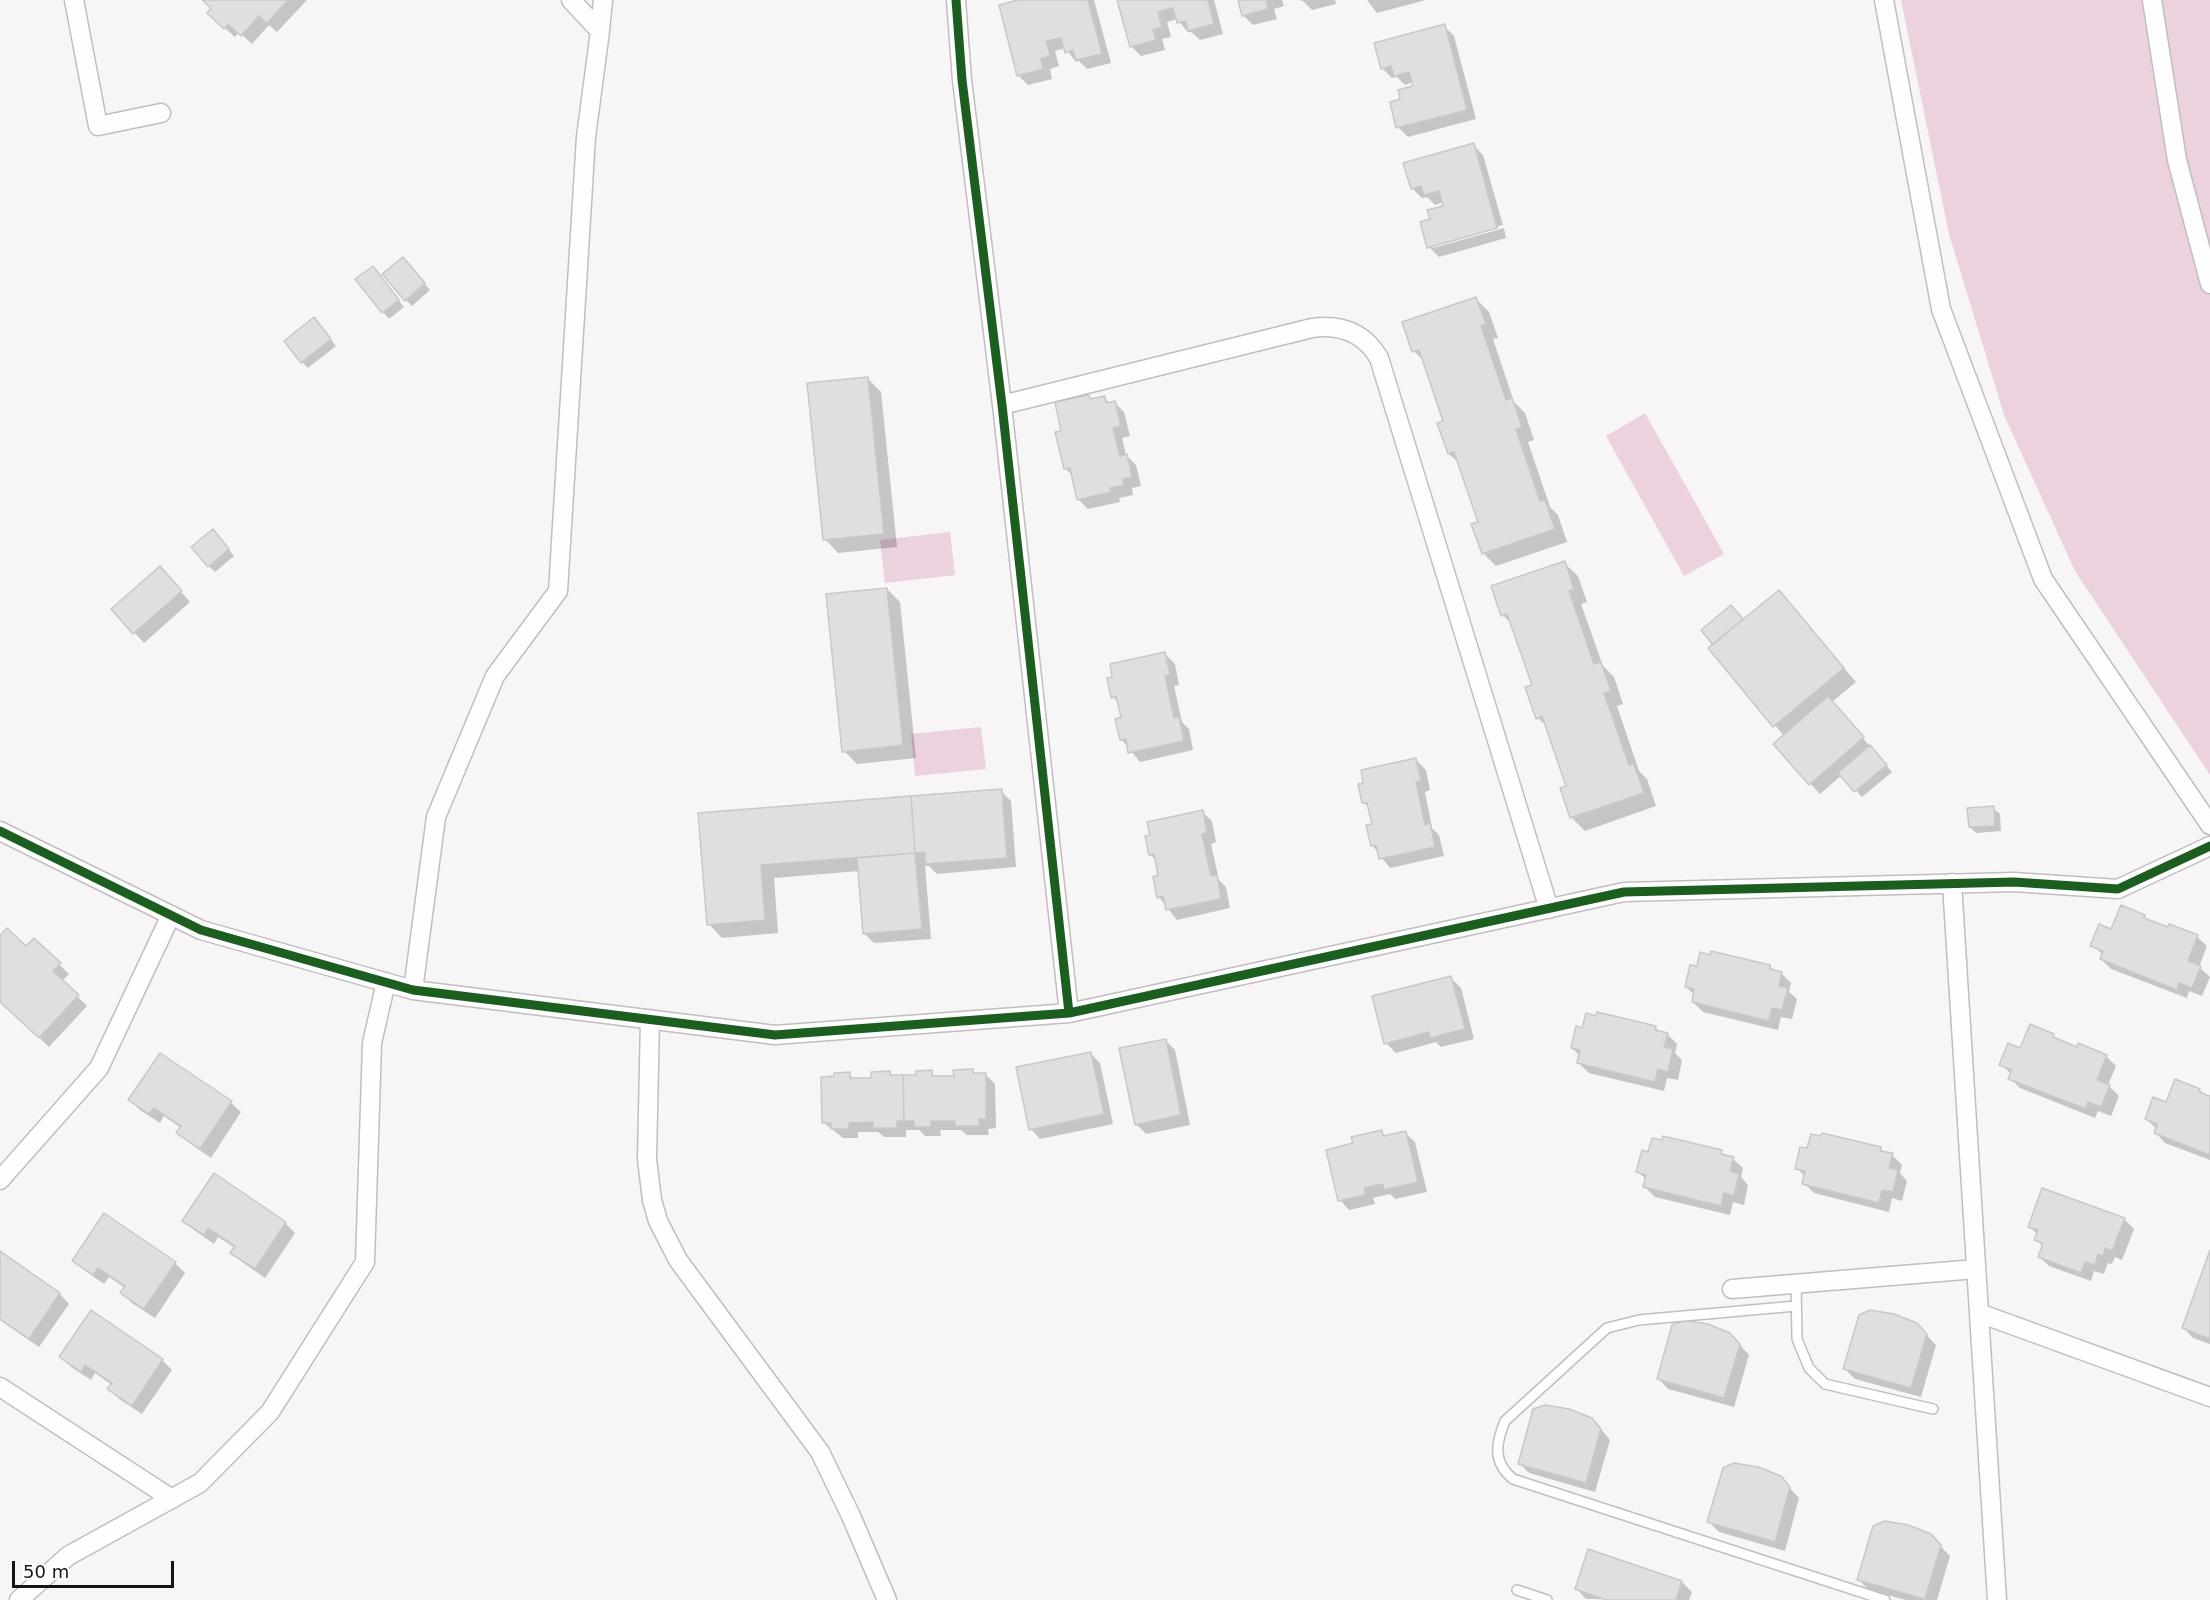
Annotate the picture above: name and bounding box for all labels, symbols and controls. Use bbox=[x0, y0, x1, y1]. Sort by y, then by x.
scale bar bbox=[15, 1549, 177, 1587]
text: 50 m bbox=[23, 1561, 69, 1582]

